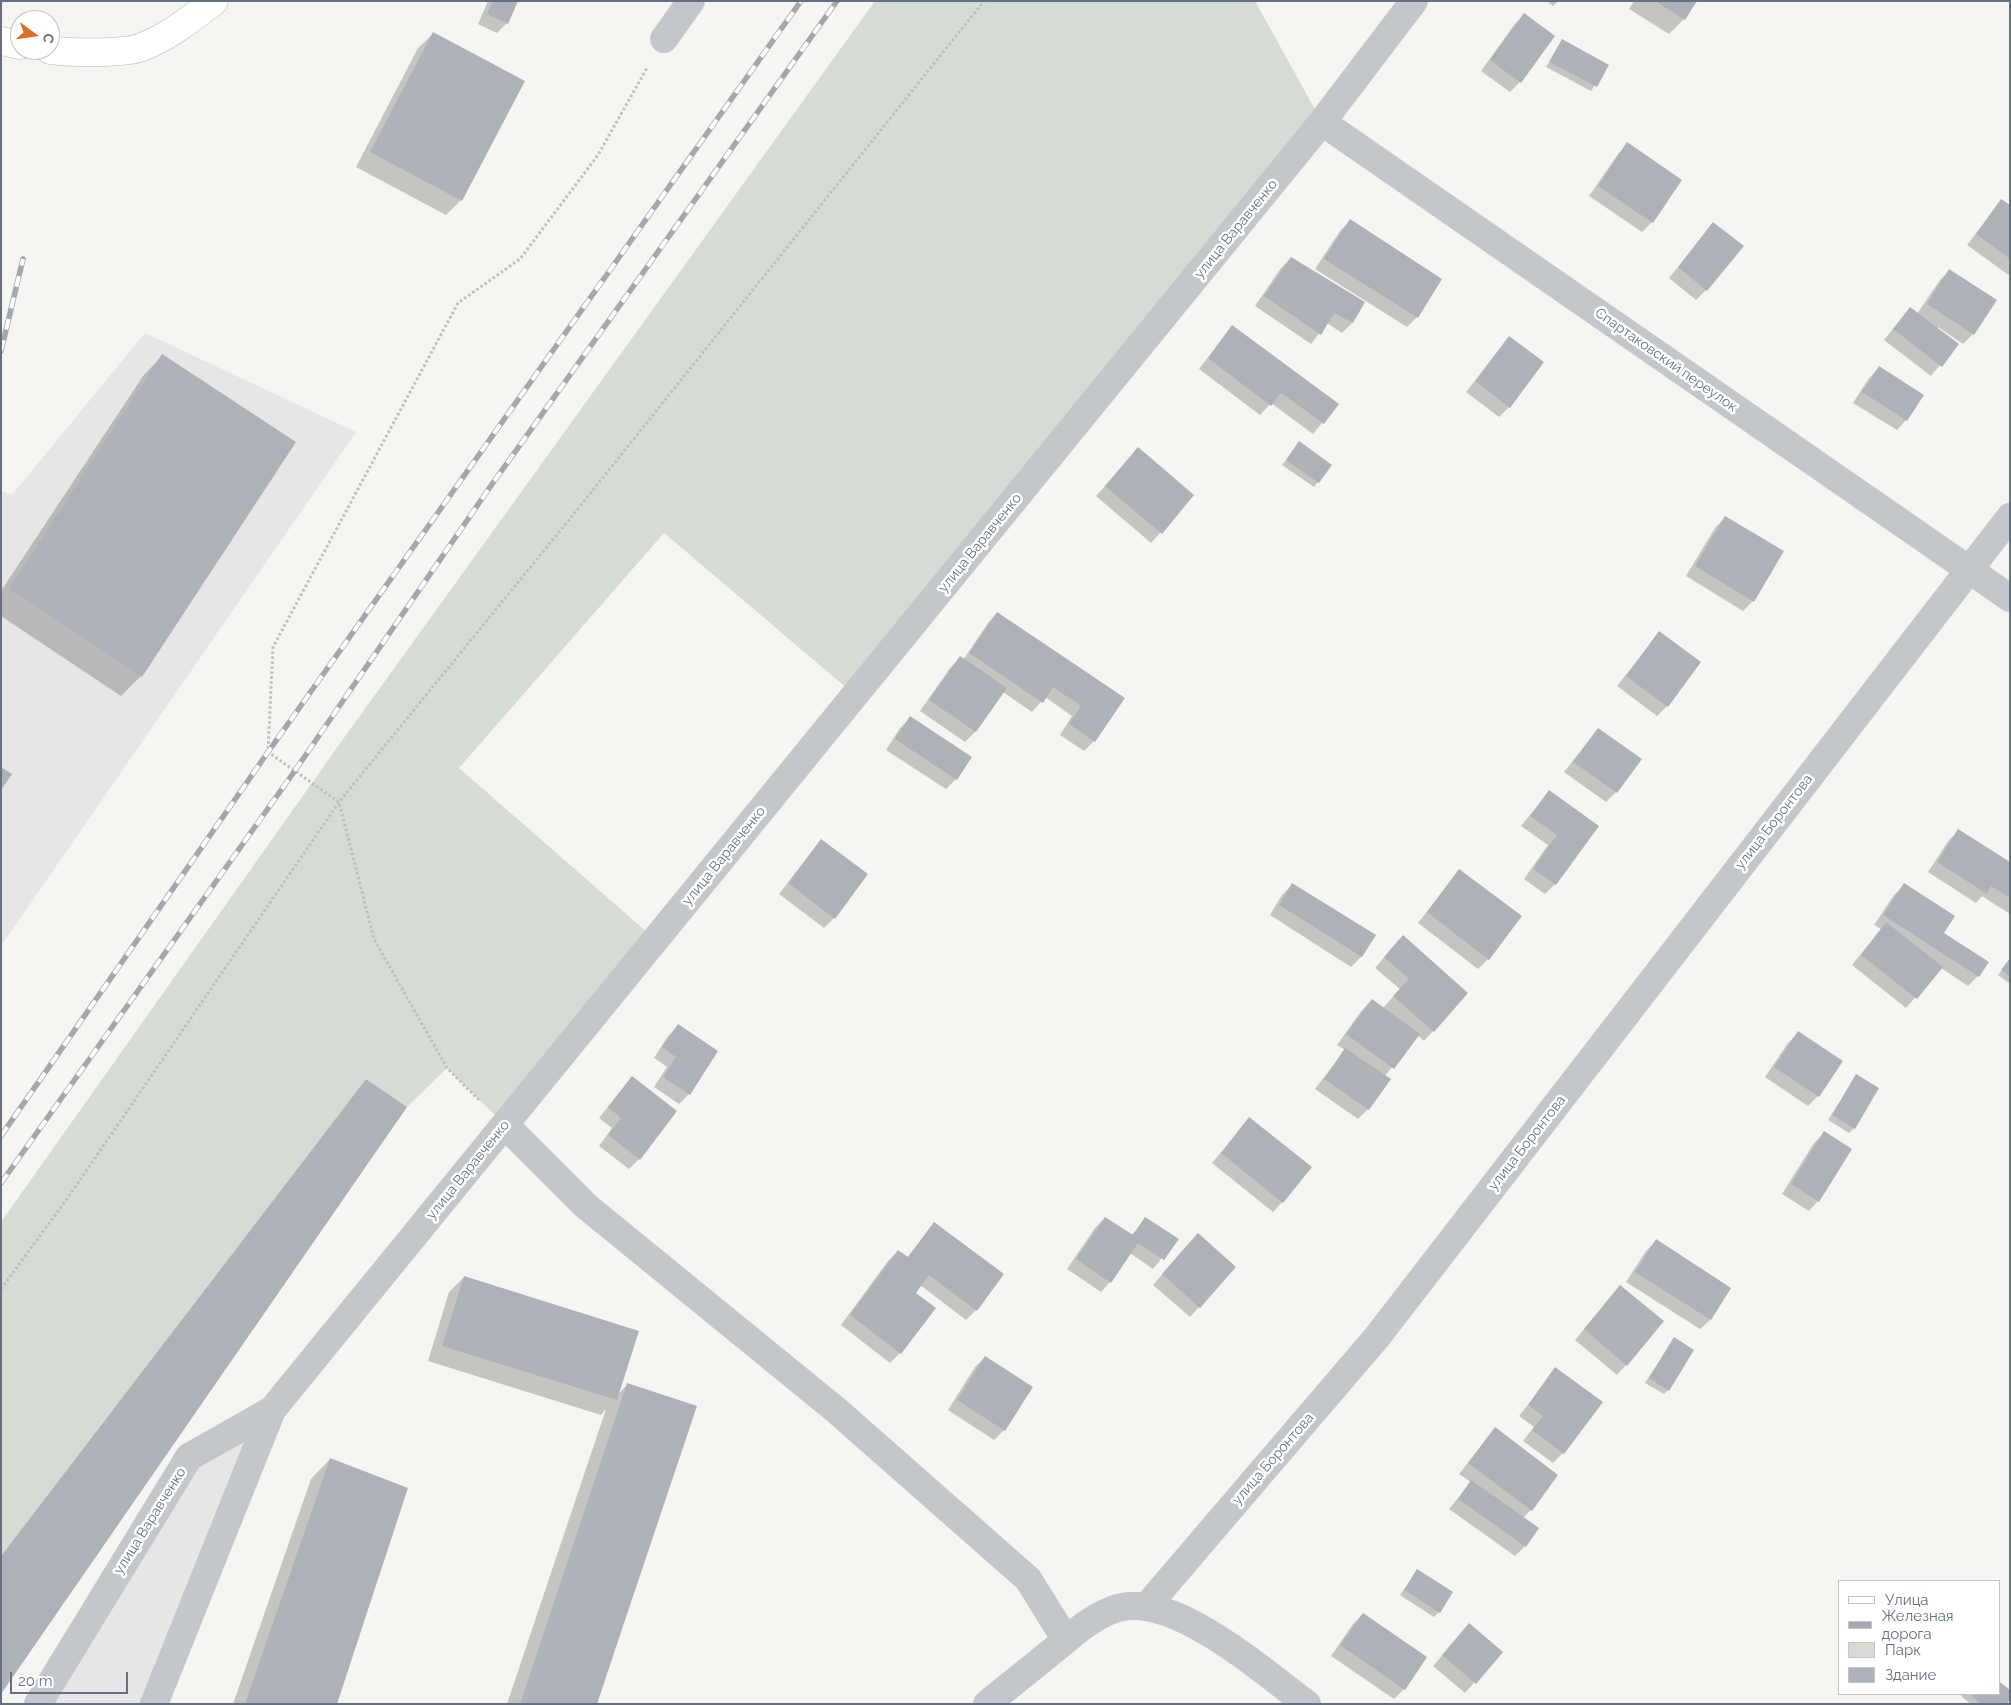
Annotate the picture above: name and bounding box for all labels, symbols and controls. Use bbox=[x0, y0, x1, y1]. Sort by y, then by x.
north arrow bbox=[10, 10, 60, 60]
text: С bbox=[40, 32, 58, 45]
street label: улица Варавченко bbox=[1191, 176, 1281, 282]
street label: Спартаковский переулок bbox=[1592, 304, 1740, 416]
street label: улица Варавченко bbox=[935, 490, 1025, 596]
street label: улица Боронтова bbox=[1732, 771, 1816, 873]
street label: улица Варавченко bbox=[679, 803, 769, 909]
street label: улица Боронтова bbox=[1485, 1092, 1569, 1194]
street label: улица Варавченко bbox=[423, 1117, 513, 1223]
street label: улица Боронтова bbox=[1229, 1410, 1317, 1508]
street label: улица Варавченко bbox=[110, 1465, 190, 1577]
legend bbox=[1838, 1580, 2001, 1695]
text: Улица bbox=[1885, 1591, 1929, 1609]
text: Железная дорога bbox=[1882, 1607, 1954, 1643]
text: Парк bbox=[1885, 1641, 1921, 1659]
scale bar bbox=[12, 1662, 130, 1694]
text: Здание bbox=[1885, 1666, 1936, 1684]
text: 20 m bbox=[18, 1672, 53, 1690]

